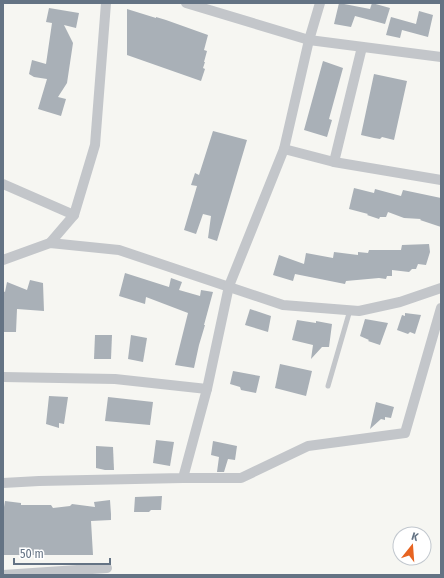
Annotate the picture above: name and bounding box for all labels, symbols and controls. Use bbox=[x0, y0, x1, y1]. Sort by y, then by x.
north arrow bbox=[392, 526, 432, 566]
text: K bbox=[410, 530, 420, 544]
scale bar bbox=[14, 540, 110, 566]
text: 50 m bbox=[20, 547, 44, 561]

